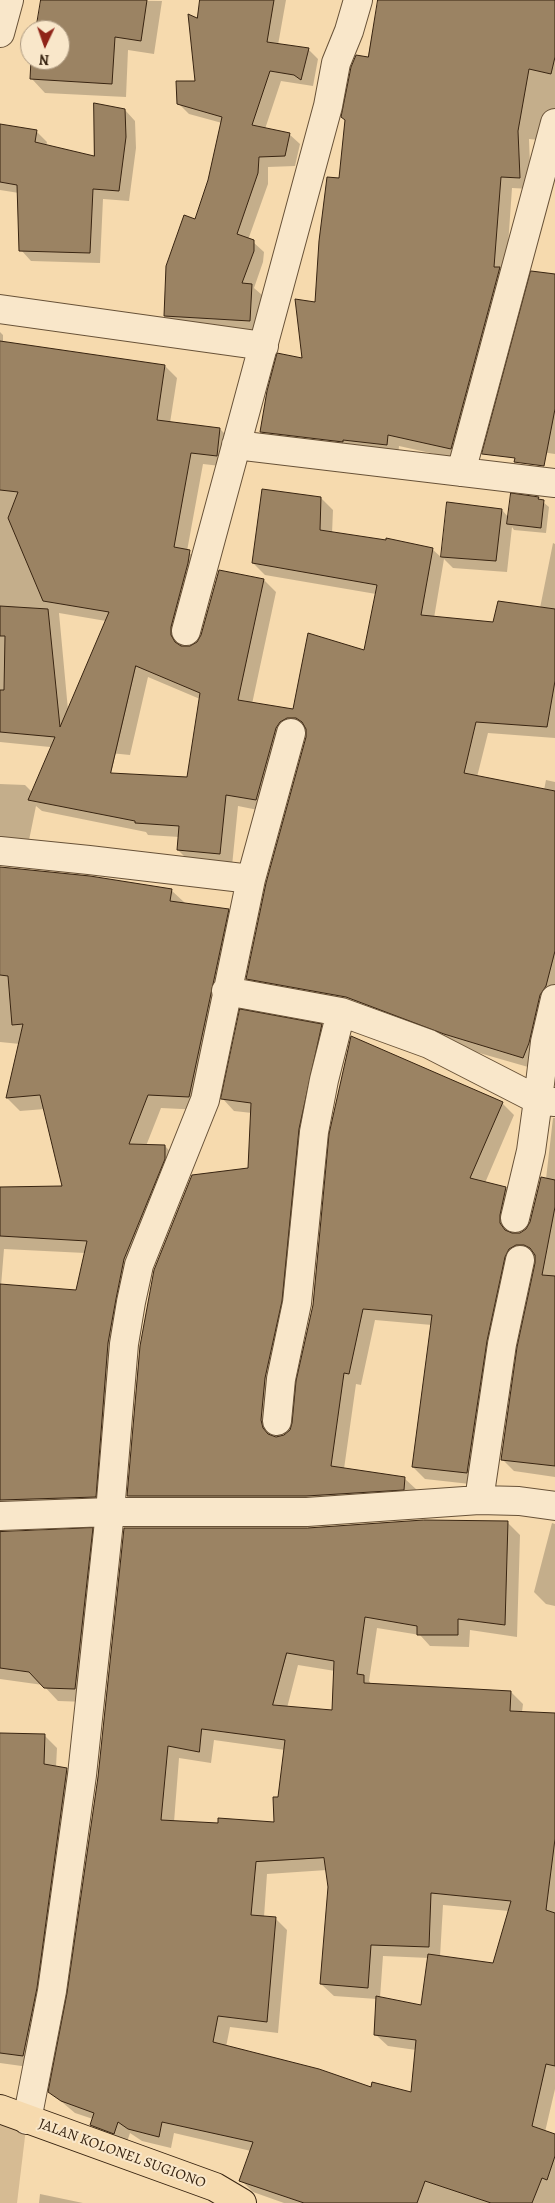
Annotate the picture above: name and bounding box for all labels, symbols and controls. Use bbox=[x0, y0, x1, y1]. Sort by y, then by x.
north arrow bbox=[20, 20, 70, 70]
text: N bbox=[39, 50, 50, 69]
street label: JALAN KOLONEL SUGIONO bbox=[36, 2115, 208, 2193]

